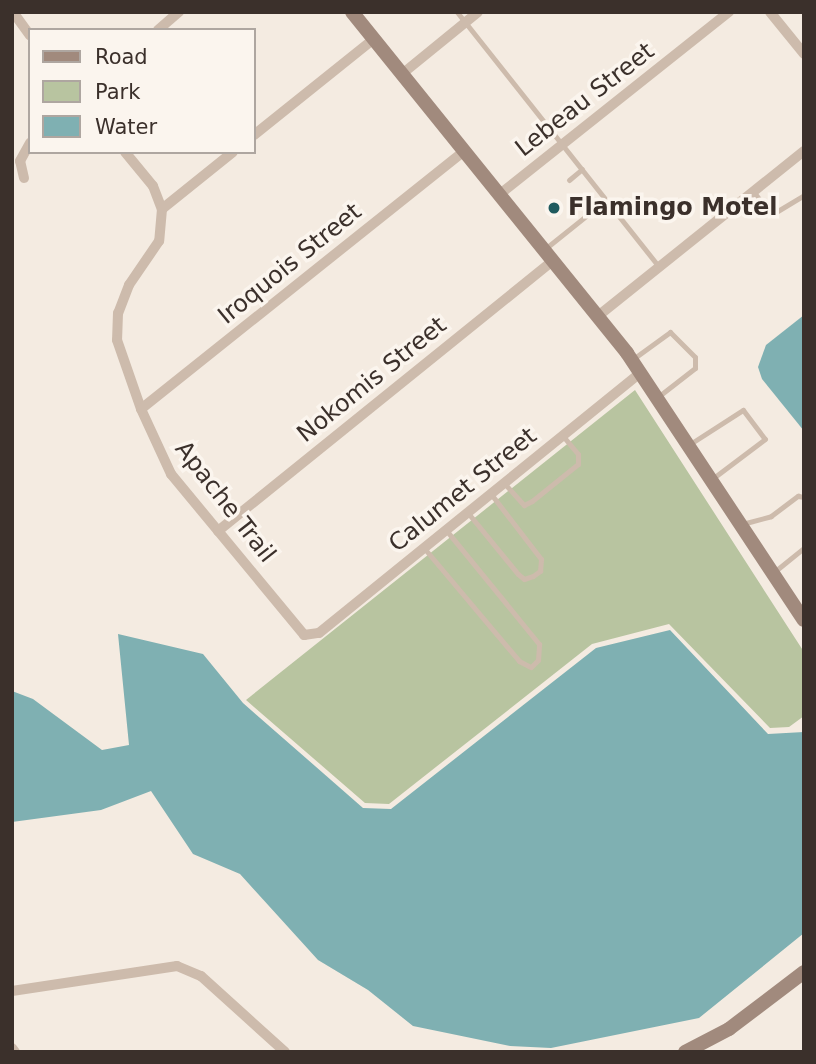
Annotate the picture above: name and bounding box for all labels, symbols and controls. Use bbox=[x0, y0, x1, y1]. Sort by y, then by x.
legend bbox=[28, 28, 256, 154]
street label: Lebeau Street bbox=[510, 37, 660, 163]
text: Road bbox=[95, 45, 148, 69]
text: Park bbox=[95, 80, 140, 104]
text: Water bbox=[95, 115, 157, 139]
place label: Flamingo Motel bbox=[568, 194, 778, 222]
street label: Iroquois Street bbox=[213, 197, 367, 331]
marker: Flamingo Motel bbox=[546, 200, 562, 216]
street label: Nokomis Street bbox=[292, 311, 452, 449]
street label: Calumet Street bbox=[383, 422, 543, 558]
street label: Apache Trail bbox=[169, 436, 281, 568]

